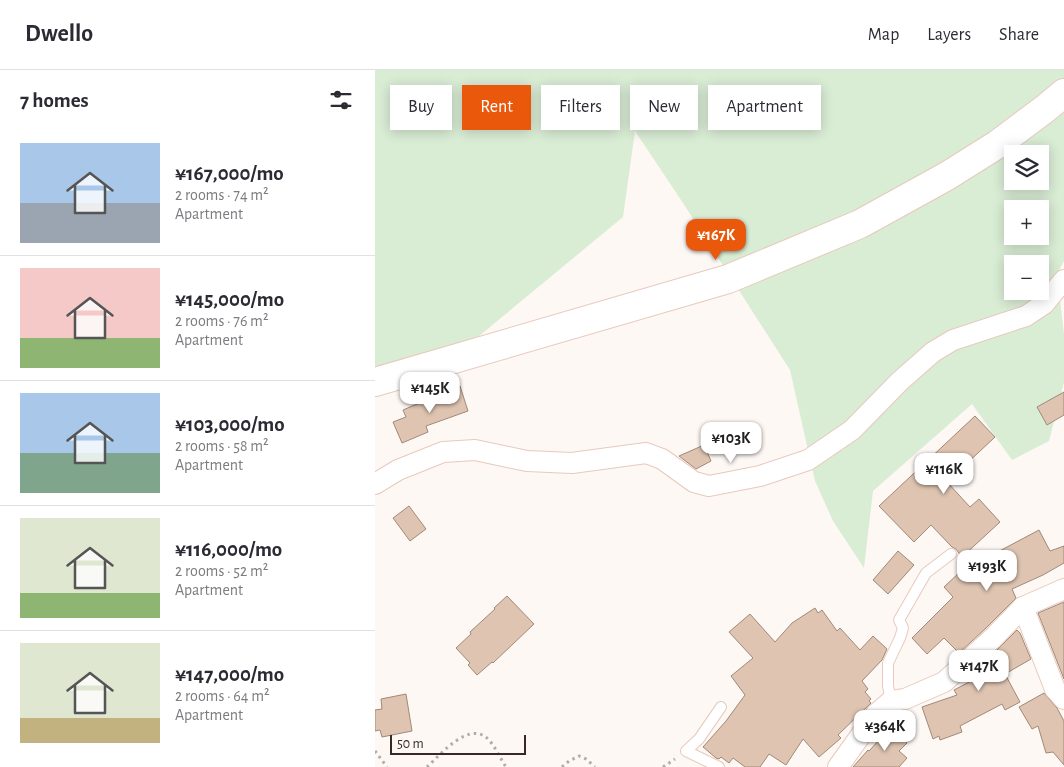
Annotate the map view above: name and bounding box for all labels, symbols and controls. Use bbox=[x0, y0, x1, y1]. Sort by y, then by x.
text: Dwello bbox=[25, 22, 93, 46]
text: Map bbox=[868, 26, 899, 44]
text: Layers bbox=[927, 26, 971, 44]
text: Share bbox=[999, 26, 1039, 44]
chip: Buy bbox=[390, 85, 452, 130]
chip: Rent bbox=[462, 85, 531, 130]
chip: Filters bbox=[541, 85, 620, 130]
chip: New bbox=[630, 85, 698, 130]
chip: Apartment bbox=[708, 85, 821, 130]
icon: filters bbox=[327, 86, 355, 114]
text: 7 homes bbox=[20, 90, 89, 111]
map controls bbox=[1004, 145, 1049, 300]
button: layers bbox=[1004, 145, 1049, 190]
icon: home bbox=[60, 163, 120, 223]
text: ¥167,000/mo bbox=[175, 163, 284, 184]
text: 2 rooms · 74 m² bbox=[175, 187, 269, 203]
button: + bbox=[1004, 200, 1049, 245]
text: Apartment bbox=[175, 206, 243, 222]
pin: ¥167K bbox=[681, 218, 751, 261]
text: ¥167K bbox=[697, 227, 735, 243]
button: − bbox=[1004, 255, 1049, 300]
icon: home bbox=[60, 288, 120, 348]
text: ¥145,000/mo bbox=[175, 289, 284, 310]
text: 2 rooms · 76 m² bbox=[175, 313, 269, 329]
text: Apartment bbox=[175, 332, 243, 348]
pin: ¥145K bbox=[395, 372, 465, 414]
text: ¥145K bbox=[411, 380, 449, 396]
icon: home bbox=[60, 413, 120, 473]
text: ¥103,000/mo bbox=[175, 414, 285, 435]
pin: ¥103K bbox=[696, 422, 766, 464]
text: ¥103K bbox=[712, 430, 750, 446]
text: 2 rooms · 58 m² bbox=[175, 438, 269, 454]
pin: ¥116K bbox=[909, 452, 979, 495]
text: Apartment bbox=[175, 457, 243, 473]
text: ¥116K bbox=[925, 461, 963, 477]
icon: home bbox=[60, 538, 120, 598]
text: ¥116,000/mo bbox=[175, 539, 282, 560]
pin: ¥193K bbox=[952, 550, 1022, 592]
text: ¥193K bbox=[968, 558, 1006, 574]
text: 2 rooms · 52 m² bbox=[175, 563, 268, 579]
text: Apartment bbox=[175, 582, 243, 598]
pin: ¥147K bbox=[944, 650, 1014, 692]
text: ¥147K bbox=[960, 658, 998, 674]
icon: home bbox=[60, 663, 120, 723]
text: ¥147,000/mo bbox=[175, 664, 284, 685]
text: 2 rooms · 64 m² bbox=[175, 688, 270, 704]
text: Apartment bbox=[175, 707, 243, 723]
pin: ¥364K bbox=[850, 710, 920, 752]
text: ¥364K bbox=[865, 718, 905, 734]
scale bar bbox=[390, 732, 526, 755]
text: 50 m bbox=[397, 737, 424, 751]

